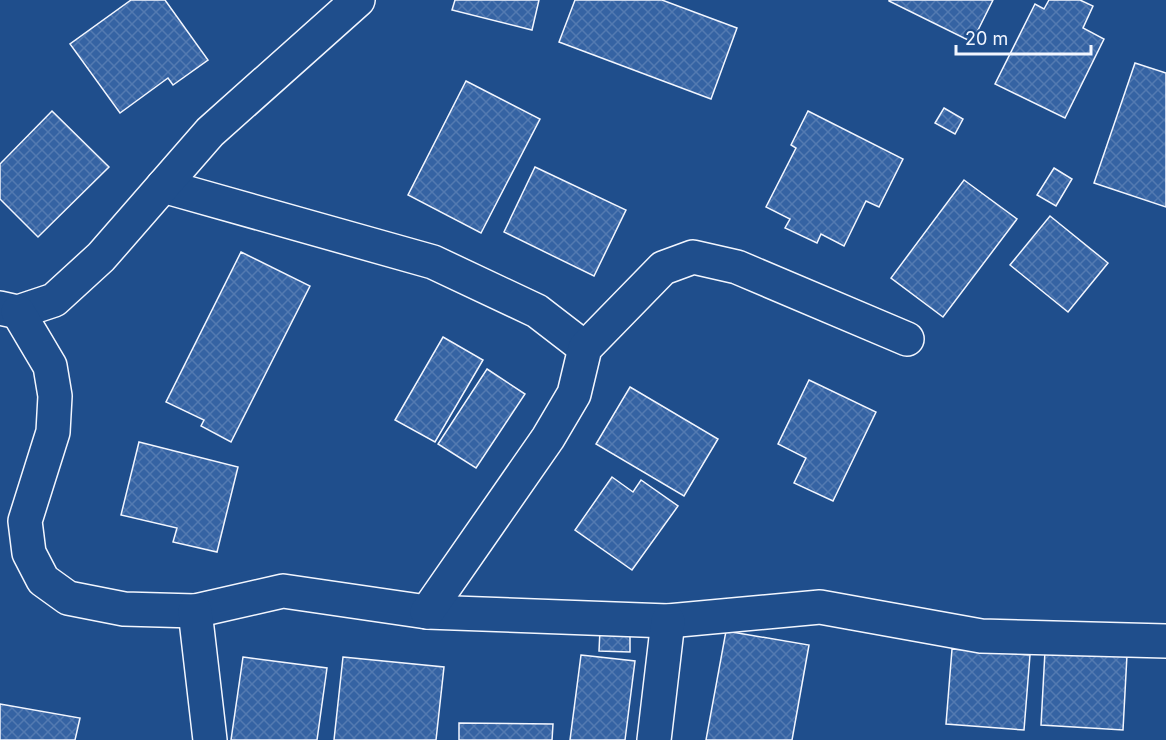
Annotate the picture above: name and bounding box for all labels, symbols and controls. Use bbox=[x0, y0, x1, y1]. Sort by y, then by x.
scale bar bbox=[956, 18, 1091, 56]
text: 20 m bbox=[965, 28, 1008, 49]

